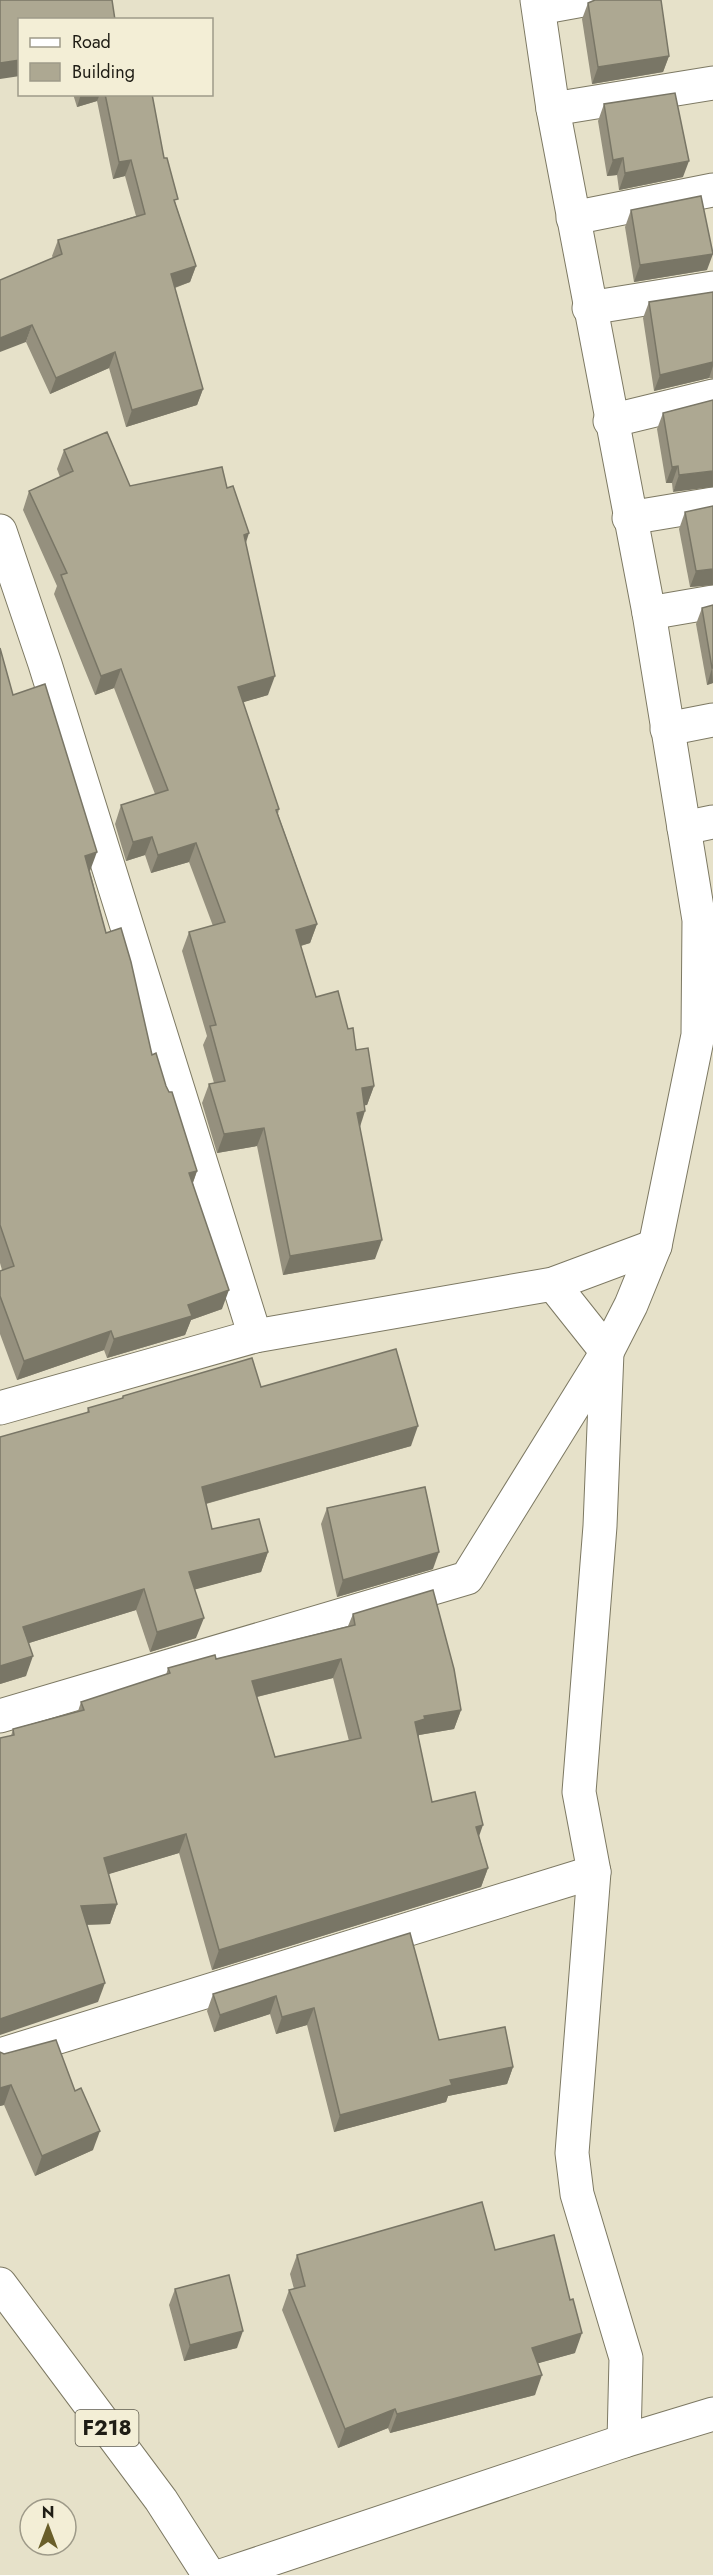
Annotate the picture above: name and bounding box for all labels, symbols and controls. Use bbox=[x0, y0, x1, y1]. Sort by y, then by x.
legend bbox=[18, 18, 213, 96]
text: Road bbox=[72, 29, 111, 55]
text: Building bbox=[72, 59, 135, 85]
road number: F218 bbox=[76, 2410, 138, 2446]
north arrow bbox=[18, 2497, 78, 2557]
text: N bbox=[42, 2501, 54, 2524]

